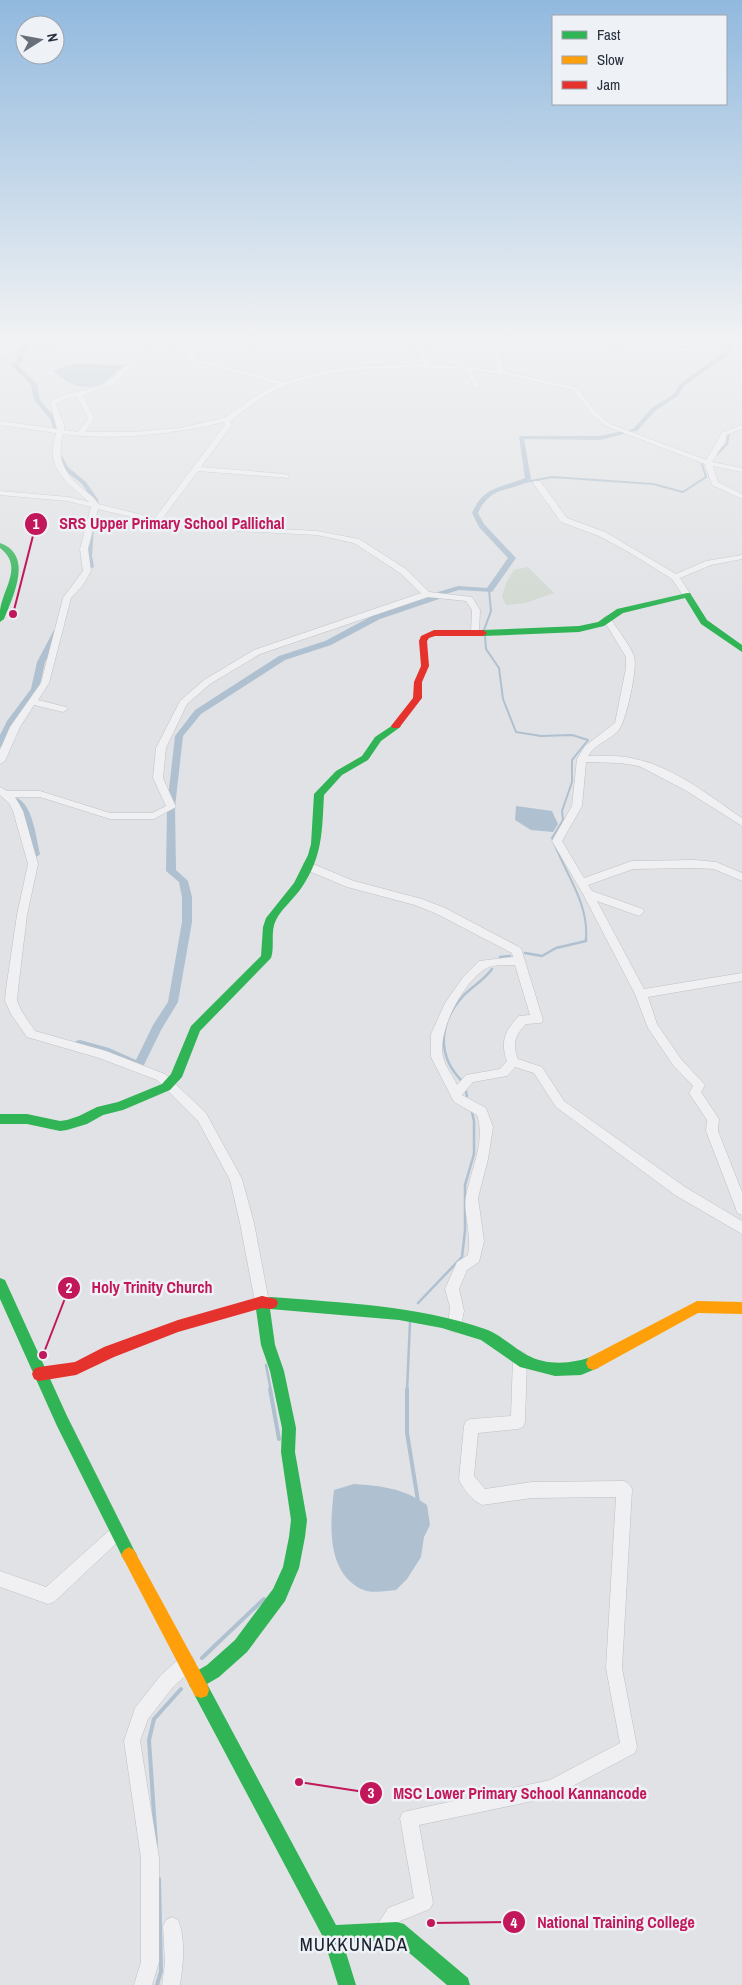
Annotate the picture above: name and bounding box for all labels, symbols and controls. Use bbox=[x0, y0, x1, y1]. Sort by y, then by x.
north arrow bbox=[15, 15, 65, 65]
legend bbox=[552, 15, 727, 105]
text: Fast bbox=[597, 24, 621, 45]
text: N bbox=[43, 32, 62, 43]
text: Slow bbox=[597, 49, 624, 70]
text: Jam bbox=[597, 74, 620, 95]
callout: SRS Upper Primary School Pallichal bbox=[24, 508, 294, 539]
text: SRS Upper Primary School Pallichal bbox=[59, 512, 285, 534]
text: 1 bbox=[33, 513, 40, 534]
callout: Holy Trinity Church bbox=[56, 1272, 222, 1303]
text: Holy Trinity Church bbox=[91, 1276, 213, 1298]
text: 2 bbox=[66, 1277, 73, 1298]
callout: MSC Lower Primary School Kannancode bbox=[359, 1778, 657, 1809]
text: 3 bbox=[368, 1782, 375, 1803]
text: MSC Lower Primary School Kannancode bbox=[393, 1782, 647, 1804]
callout: National Training College bbox=[502, 1907, 704, 1938]
text: National Training College bbox=[537, 1911, 695, 1933]
text: 4 bbox=[511, 1912, 518, 1933]
district label: MUKKUNADA bbox=[300, 1931, 408, 1957]

